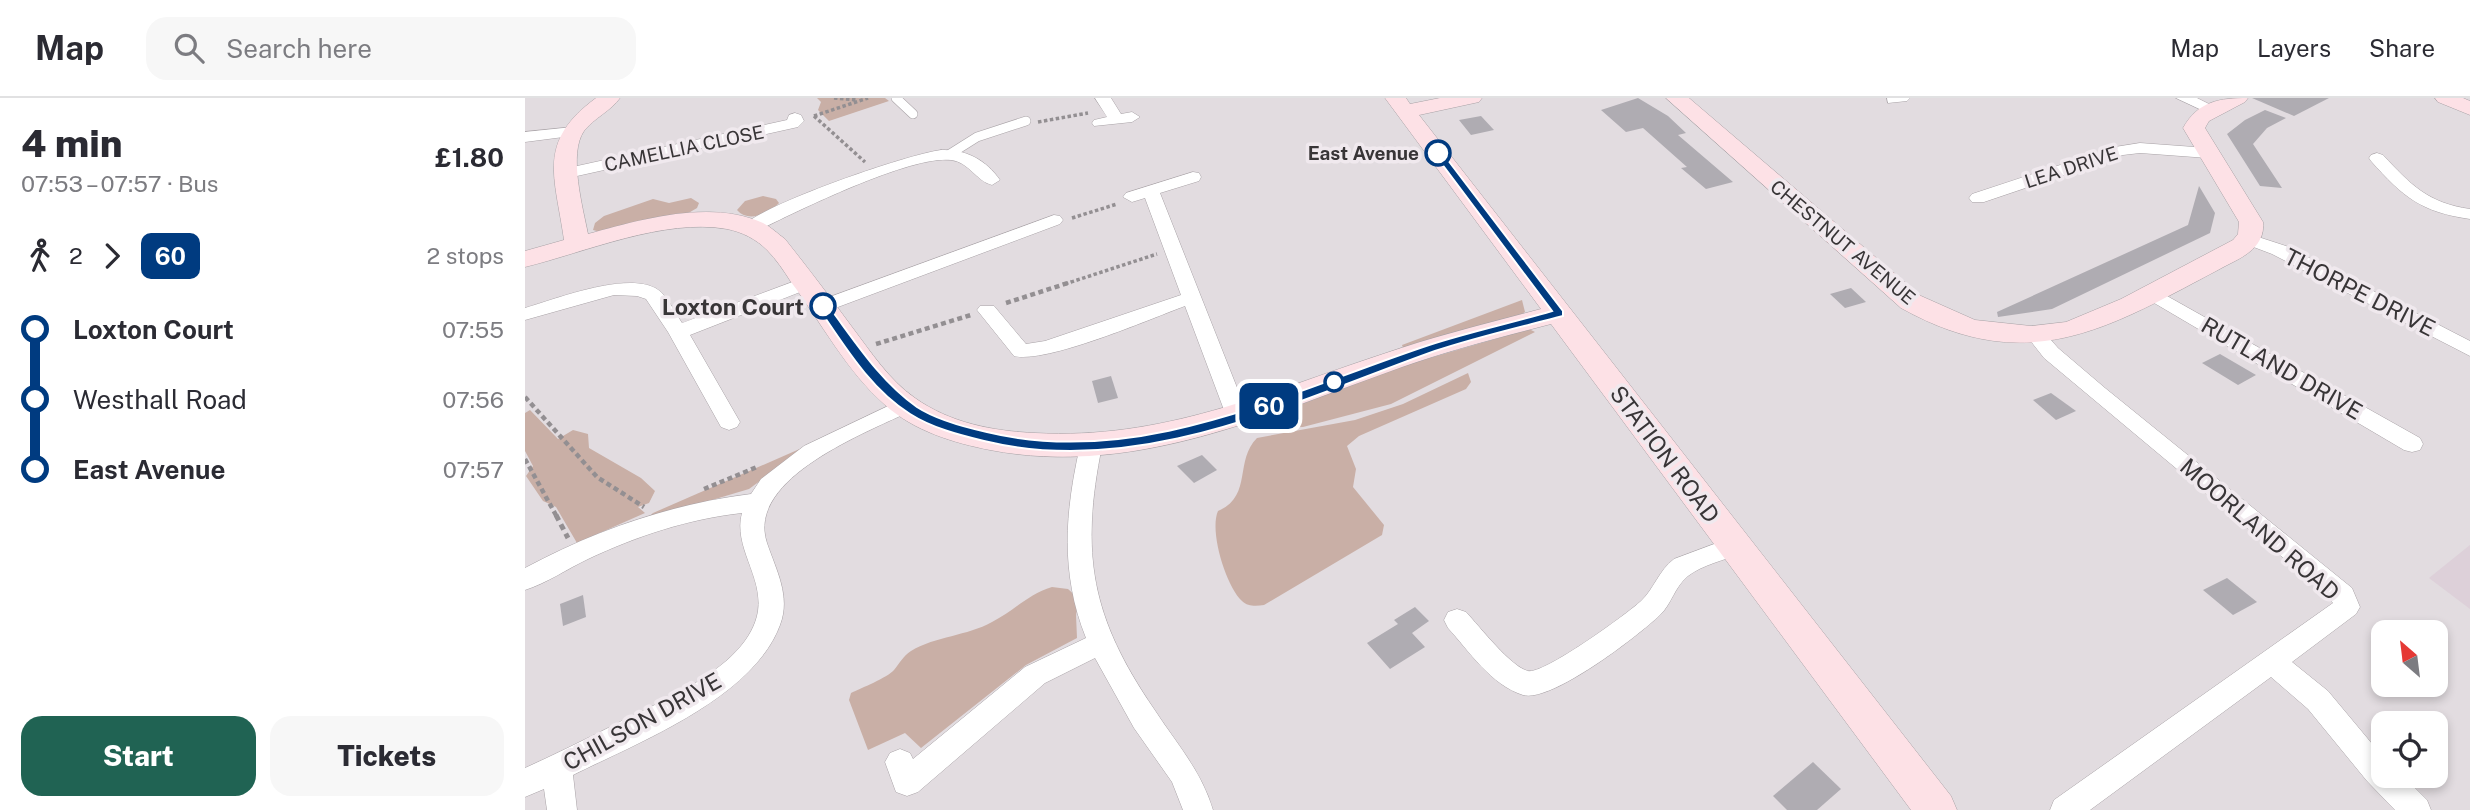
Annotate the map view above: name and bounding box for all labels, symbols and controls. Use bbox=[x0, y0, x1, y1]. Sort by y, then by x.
search box bbox=[146, 17, 636, 80]
text: Map bbox=[35, 29, 104, 67]
icon: search bbox=[170, 29, 208, 67]
text: Search here bbox=[226, 33, 372, 64]
text: Map bbox=[2170, 34, 2219, 62]
text: Layers bbox=[2257, 34, 2331, 62]
text: Share bbox=[2369, 34, 2435, 62]
street label: CAMELLIA CLOSE bbox=[602, 120, 766, 176]
text: 4 min bbox=[21, 121, 123, 166]
marker: East Avenue bbox=[1425, 140, 1451, 166]
text: £1.80 bbox=[435, 142, 504, 173]
place label: East Avenue bbox=[1308, 142, 1419, 164]
street label: LEA DRIVE bbox=[2022, 142, 2120, 192]
text: 07:53 – 07:57 · Bus bbox=[21, 170, 218, 197]
street label: CHESTNUT AVENUE bbox=[1766, 175, 1920, 309]
icon: walk bbox=[21, 237, 59, 275]
icon: forward bbox=[93, 237, 131, 275]
text: 2 bbox=[69, 242, 83, 269]
text: 60 bbox=[155, 242, 186, 270]
text: 2 stops bbox=[426, 242, 504, 269]
street label: THORPE DRIVE bbox=[2280, 242, 2440, 342]
place label: Loxton Court bbox=[662, 293, 804, 320]
marker: Loxton Court bbox=[810, 293, 836, 319]
street label: RUTLAND DRIVE bbox=[2197, 311, 2367, 425]
text: Loxton Court bbox=[73, 314, 234, 345]
text: 07:55 bbox=[442, 316, 504, 343]
unlabelled marker bbox=[1324, 372, 1344, 392]
street label: STATION ROAD bbox=[1605, 380, 1725, 528]
line badge: 60 bbox=[1237, 383, 1301, 429]
text: Westhall Road bbox=[73, 384, 247, 415]
text: 07:56 bbox=[442, 386, 504, 413]
text: 60 bbox=[1253, 392, 1285, 420]
street label: MOORLAND ROAD bbox=[2175, 453, 2345, 605]
text: East Avenue bbox=[73, 454, 225, 485]
text: 07:57 bbox=[443, 456, 504, 483]
north arrow bbox=[2371, 620, 2448, 696]
map controls bbox=[2371, 620, 2448, 788]
street label: CHILSON DRIVE bbox=[558, 666, 726, 776]
button: locate bbox=[2371, 711, 2448, 788]
button: Start bbox=[21, 716, 256, 796]
button: Tickets bbox=[270, 716, 504, 796]

